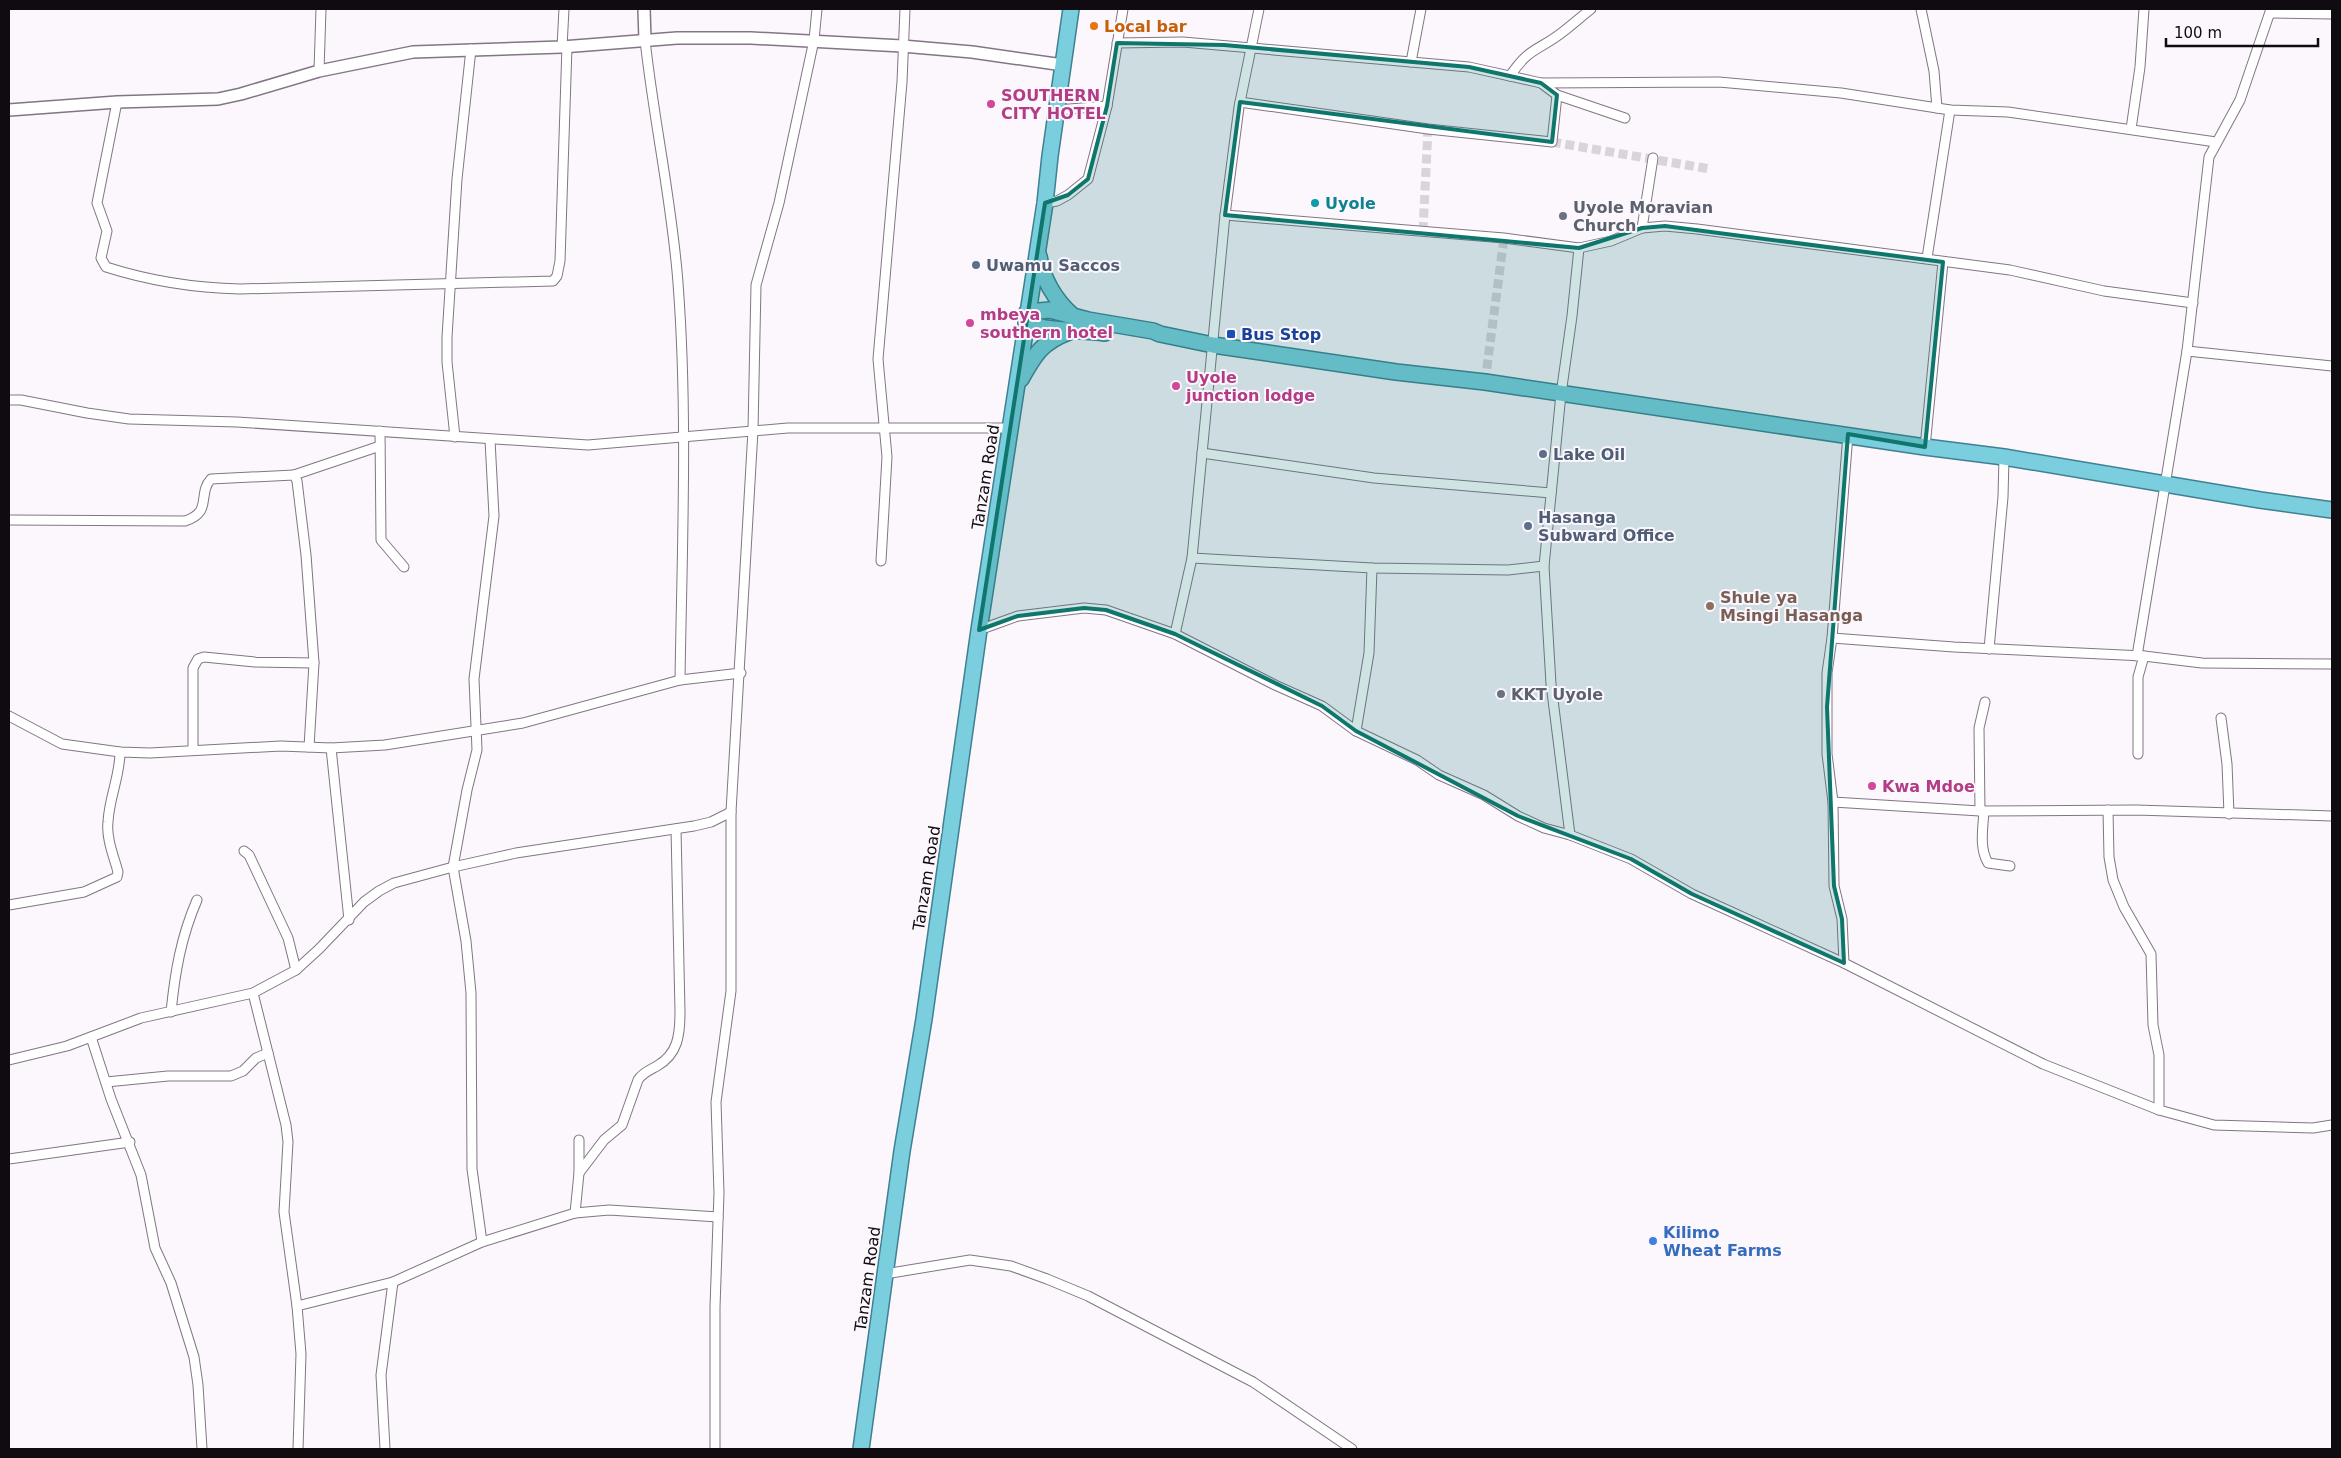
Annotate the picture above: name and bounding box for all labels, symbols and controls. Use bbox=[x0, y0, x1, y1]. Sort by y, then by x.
scale bar bbox=[2166, 15, 2318, 47]
place label: Local bar bbox=[1104, 17, 1187, 36]
marker: Local bar bbox=[1088, 20, 1100, 32]
text: 100 m bbox=[2174, 24, 2222, 42]
place label: SOUTHERN CITY HOTEL bbox=[1001, 86, 1106, 123]
marker: SOUTHERN CITY HOTEL bbox=[985, 98, 997, 110]
place label: Uyole bbox=[1325, 194, 1376, 213]
marker: Uyole bbox=[1309, 197, 1321, 209]
place label: Uyole Moravian Church bbox=[1573, 198, 1713, 235]
marker: Uyole Moravian Church bbox=[1557, 210, 1569, 222]
place label: Uwamu Saccos bbox=[986, 256, 1120, 275]
marker: Uwamu Saccos bbox=[970, 259, 982, 271]
place label: mbeya southern hotel bbox=[980, 305, 1113, 342]
marker: mbeya southern hotel bbox=[964, 317, 976, 329]
place label: Bus Stop bbox=[1241, 325, 1321, 344]
marker: Bus Stop bbox=[1225, 328, 1237, 340]
place label: Uyole junction lodge bbox=[1185, 368, 1315, 405]
marker: Uyole junction lodge bbox=[1170, 380, 1182, 392]
street label: Tanzam Road bbox=[968, 423, 1003, 532]
place label: Lake Oil bbox=[1553, 445, 1625, 464]
marker: Lake Oil bbox=[1537, 448, 1549, 460]
place label: Hasanga Subward Office bbox=[1538, 508, 1675, 545]
marker: Hasanga Subward Office bbox=[1522, 520, 1534, 532]
place label: Shule ya Msingi Hasanga bbox=[1720, 588, 1863, 625]
marker: Shule ya Msingi Hasanga bbox=[1704, 600, 1716, 612]
place label: KKT Uyole bbox=[1511, 685, 1603, 704]
marker: KKT Uyole bbox=[1495, 688, 1507, 700]
place label: Kwa Mdoe bbox=[1882, 777, 1975, 796]
marker: Kwa Mdoe bbox=[1866, 780, 1878, 792]
street label: Tanzam Road bbox=[909, 824, 944, 933]
place label: Kilimo Wheat Farms bbox=[1663, 1223, 1782, 1260]
street label: Tanzam Road bbox=[851, 1225, 884, 1334]
marker: Kilimo Wheat Farms bbox=[1647, 1235, 1659, 1247]

